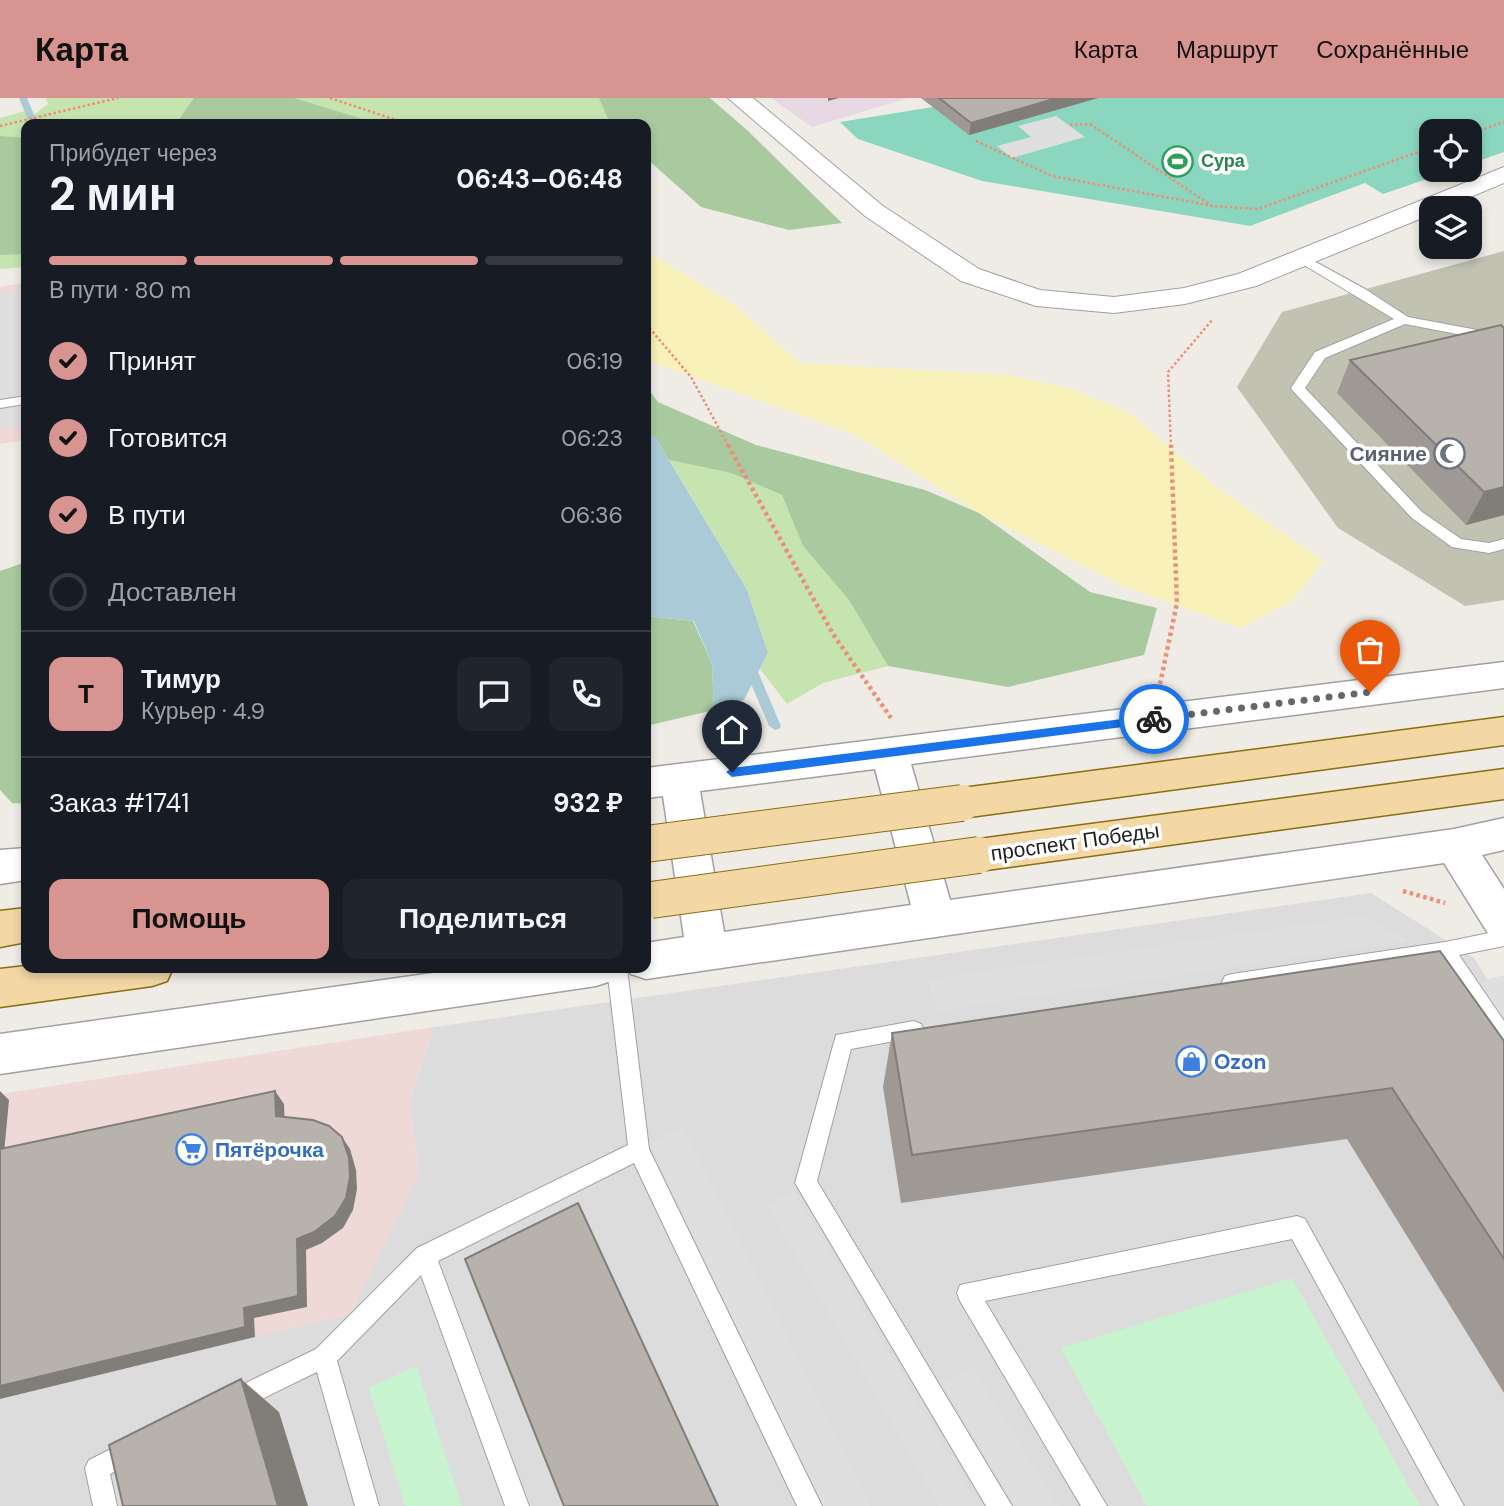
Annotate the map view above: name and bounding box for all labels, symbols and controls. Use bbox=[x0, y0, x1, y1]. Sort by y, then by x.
text: Карта bbox=[35, 28, 128, 71]
text: Карта bbox=[1074, 34, 1138, 65]
text: Маршрут bbox=[1176, 34, 1278, 65]
text: Сохранённые bbox=[1316, 34, 1469, 65]
map controls bbox=[1419, 119, 1482, 259]
button: locate bbox=[1419, 119, 1482, 182]
text: Прибудет через bbox=[49, 138, 217, 168]
sports icon: Сура bbox=[1161, 144, 1195, 178]
place label: Сура bbox=[1201, 149, 1246, 173]
text: 06:43–06:48 bbox=[456, 162, 623, 196]
text: 2 мин bbox=[49, 164, 176, 224]
button: layers bbox=[1419, 196, 1482, 259]
text: В пути · 80 m bbox=[49, 275, 191, 305]
icon: check bbox=[49, 342, 87, 380]
text: Принят bbox=[108, 344, 196, 378]
text: 06:19 bbox=[567, 346, 623, 376]
icon: check bbox=[49, 419, 87, 457]
text: Готовится bbox=[108, 421, 227, 455]
text: 06:23 bbox=[561, 423, 623, 453]
mosque icon: Сияние bbox=[1433, 437, 1467, 471]
place label: Сияние bbox=[1349, 440, 1427, 468]
icon: check bbox=[49, 496, 87, 534]
text: В пути bbox=[108, 498, 186, 532]
text: 06:36 bbox=[560, 500, 623, 530]
text: Доставлен bbox=[108, 575, 237, 609]
pin bbox=[1340, 620, 1400, 692]
icon: bag bbox=[1351, 631, 1389, 669]
button: chat bbox=[457, 657, 531, 731]
button: phone bbox=[549, 657, 623, 731]
text: Тимур bbox=[141, 662, 221, 696]
text: Т bbox=[78, 677, 94, 711]
courier bbox=[1119, 684, 1189, 754]
text: Курьер · 4.9 bbox=[141, 696, 265, 726]
pin bbox=[702, 700, 762, 772]
icon: bike bbox=[1135, 700, 1173, 738]
icon: home bbox=[713, 711, 751, 749]
text: Заказ #1741 bbox=[49, 786, 189, 820]
text: 932 ₽ bbox=[553, 786, 623, 820]
street label: проспект Победы bbox=[989, 816, 1161, 868]
button: Помощь bbox=[49, 879, 329, 959]
button: Поделиться bbox=[343, 879, 623, 959]
shop icon: Ozon bbox=[1174, 1045, 1208, 1079]
place label: Ozon bbox=[1214, 1048, 1267, 1076]
supermarket icon: Пятёрочка bbox=[175, 1133, 209, 1167]
place label: Пятёрочка bbox=[215, 1136, 324, 1164]

